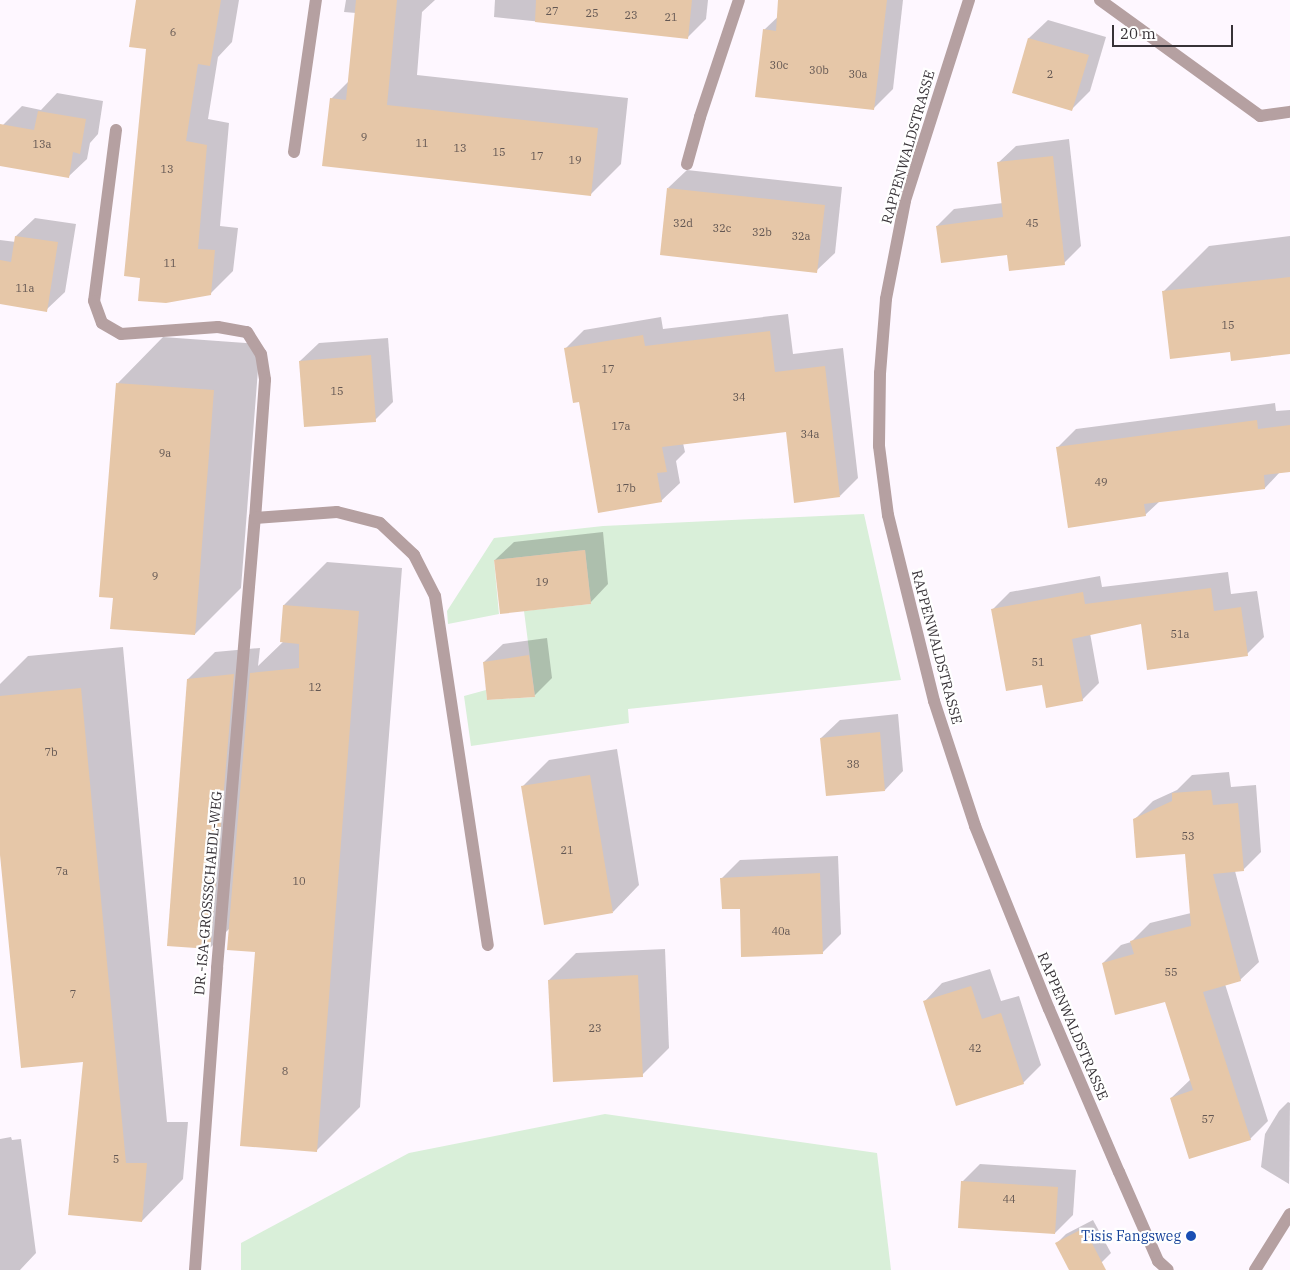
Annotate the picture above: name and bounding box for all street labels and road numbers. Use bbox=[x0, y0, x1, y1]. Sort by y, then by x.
street label: RAPPENWALDSTRASSE bbox=[878, 68, 938, 226]
street label: RAPPENWALDSTRASSE bbox=[908, 568, 966, 726]
street label: DR.-ISA-GROSSSCHAEDL-WEG bbox=[191, 790, 225, 996]
street label: RAPPENWALDSTRASSE bbox=[1034, 950, 1112, 1102]

